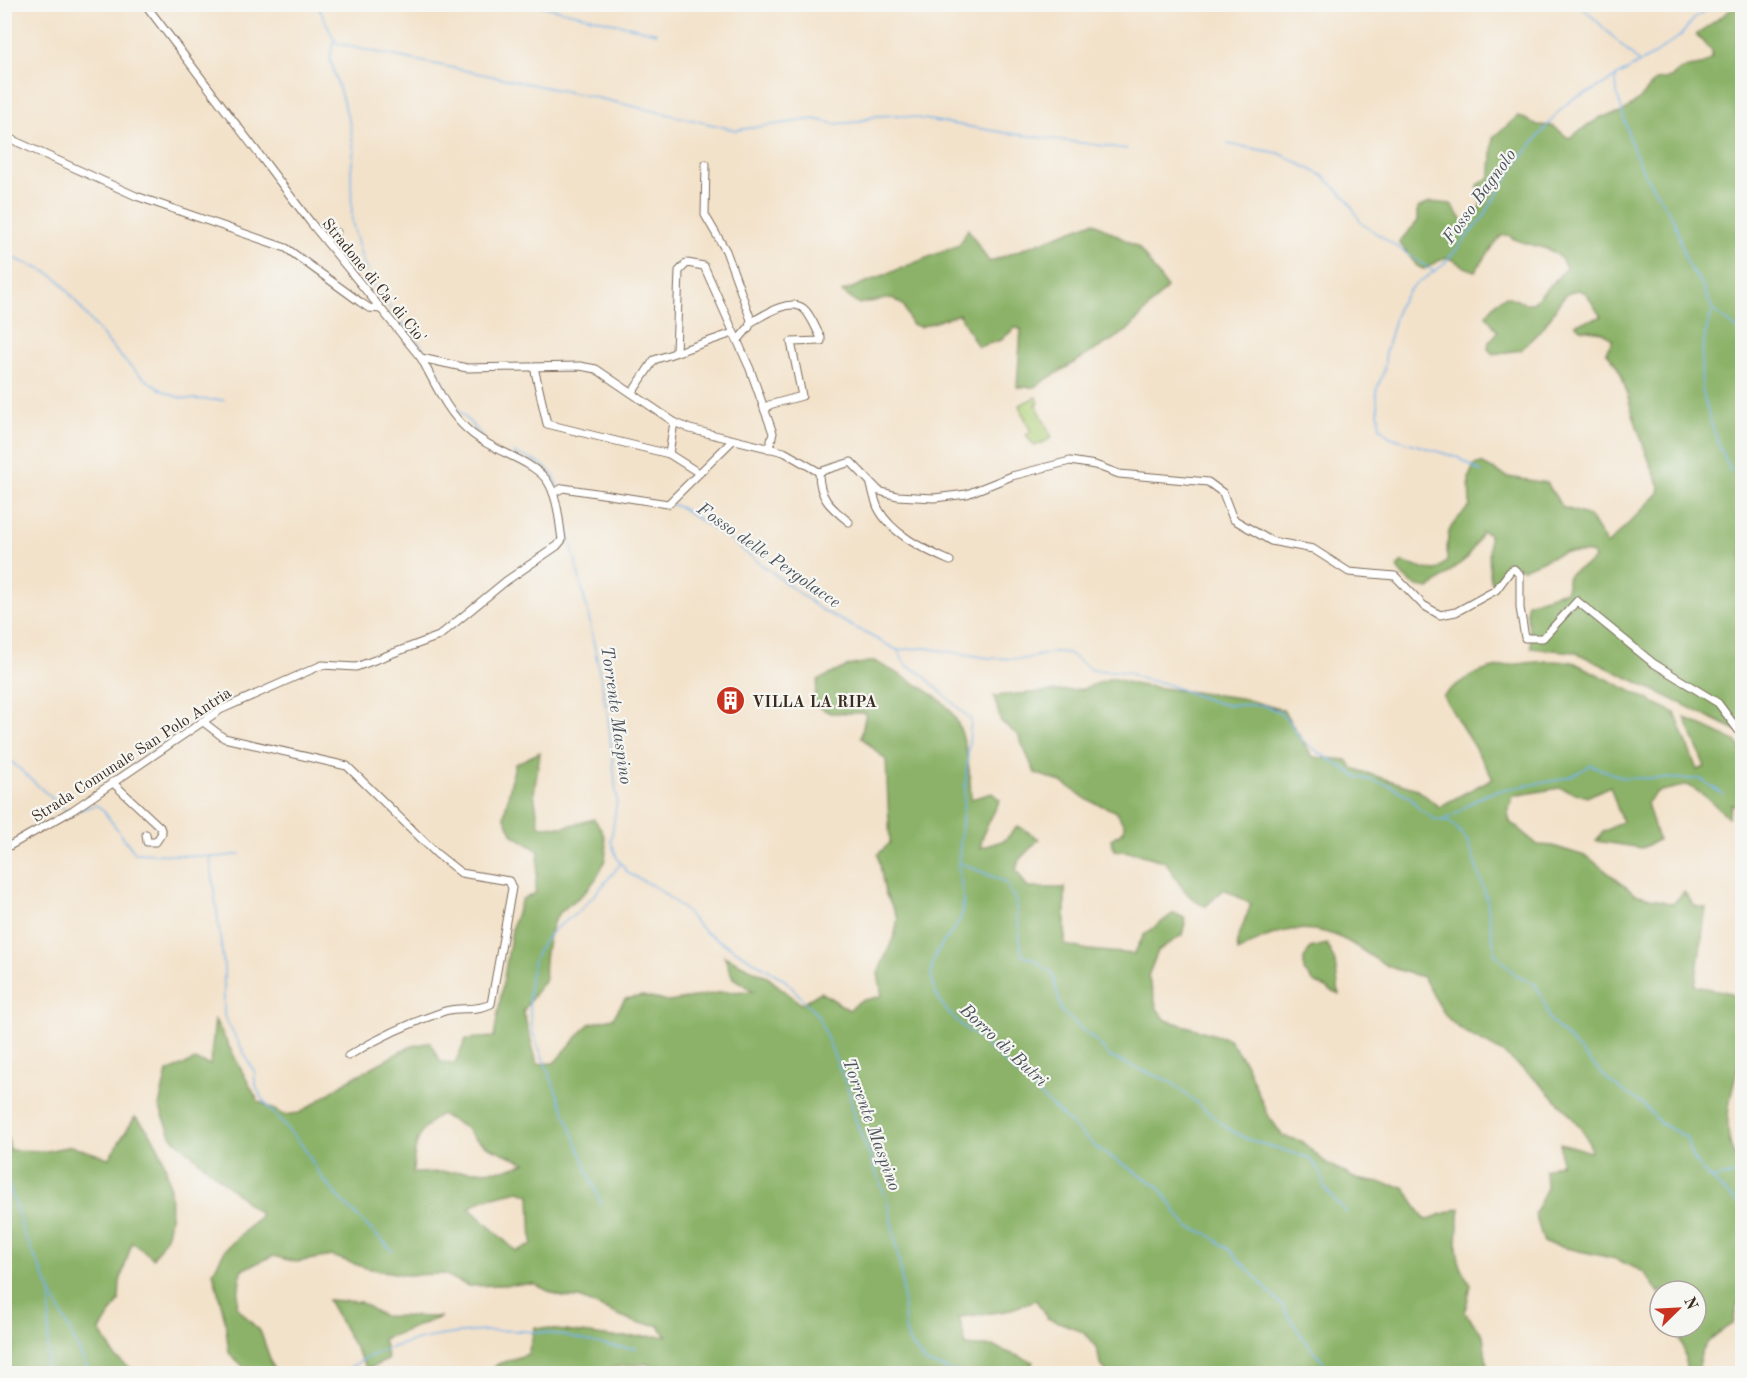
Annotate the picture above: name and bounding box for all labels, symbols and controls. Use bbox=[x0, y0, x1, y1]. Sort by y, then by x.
water label: Fosso Bagnolo bbox=[1439, 146, 1520, 248]
street label: Stradone di Ca' di Cio' bbox=[319, 216, 428, 346]
water label: Fosso delle Pergolacce bbox=[693, 499, 843, 612]
water label: Torrente Maspino bbox=[597, 645, 635, 786]
street label: Strada Comunale San Polo Antria bbox=[30, 685, 235, 826]
building icon: VILLA LA RIPA bbox=[715, 685, 747, 717]
place label: VILLA LA RIPA bbox=[752, 695, 877, 711]
water label: Borro di Butri bbox=[955, 1000, 1051, 1091]
water label: Torrente Maspino bbox=[839, 1056, 903, 1193]
north arrow bbox=[1648, 1279, 1708, 1339]
text: N bbox=[1680, 1295, 1700, 1313]

